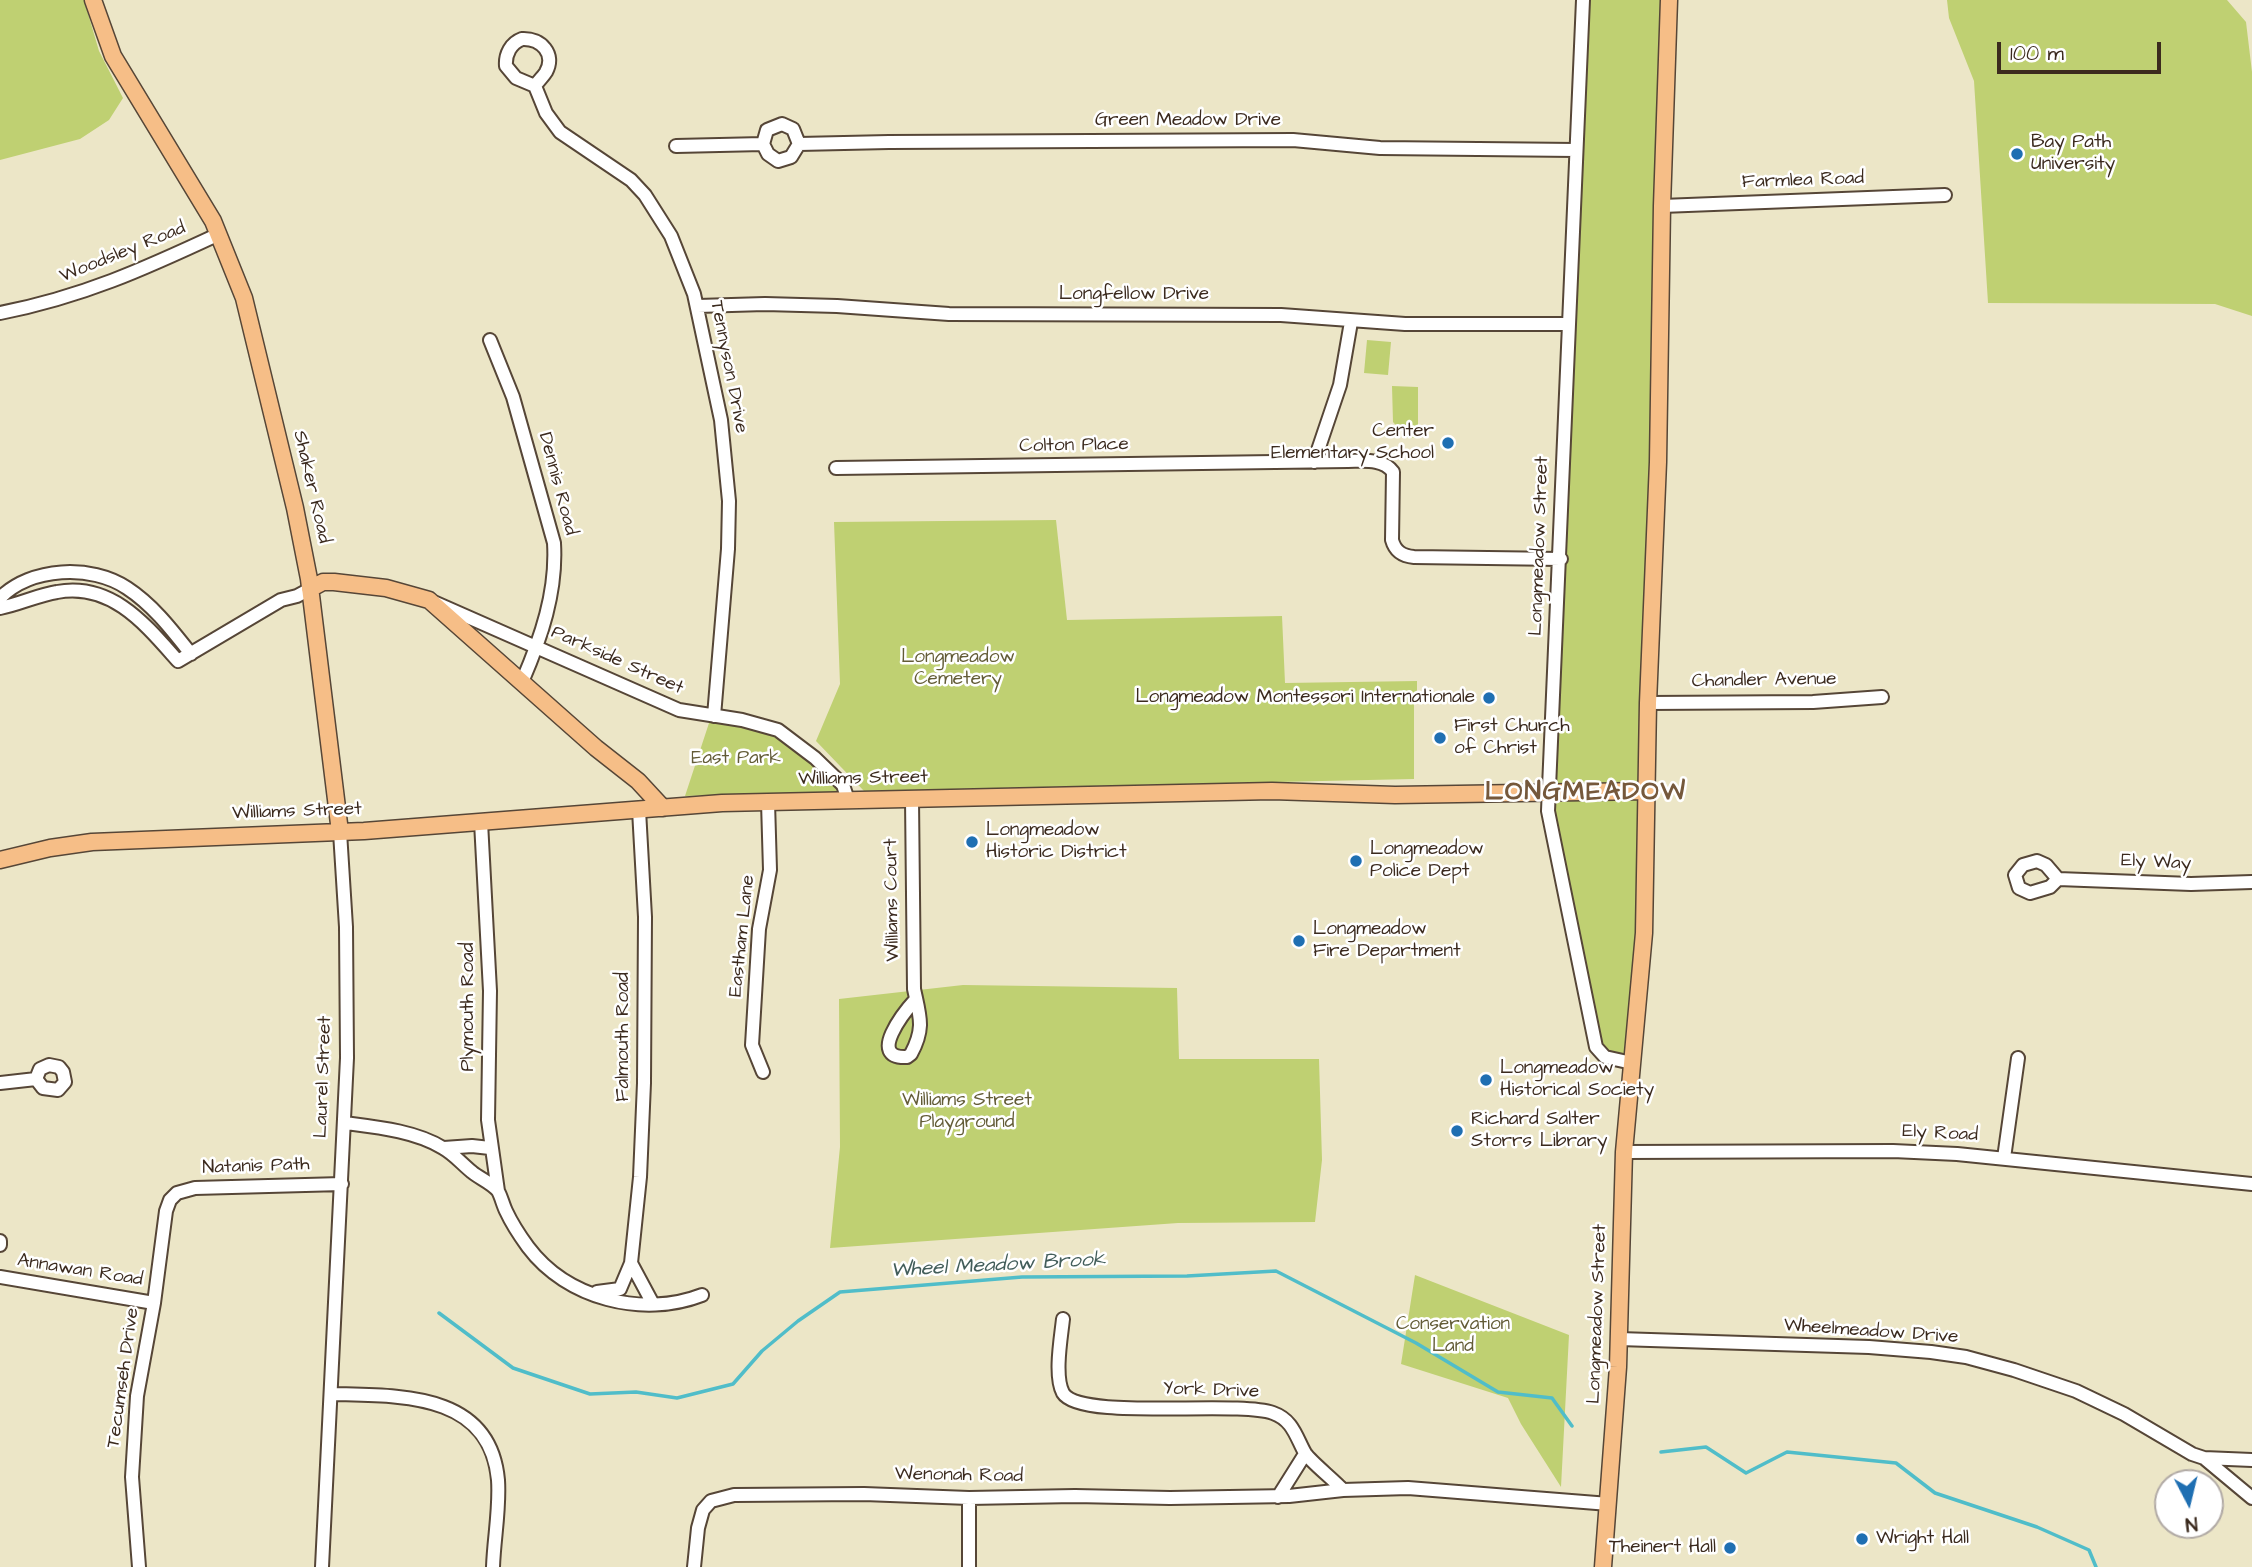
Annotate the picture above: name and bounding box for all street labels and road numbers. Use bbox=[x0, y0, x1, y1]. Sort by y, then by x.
street label: Green Meadow Drive bbox=[1095, 110, 1281, 132]
street label: Farmlea Road bbox=[1742, 167, 1864, 195]
street label: Woodsley Road bbox=[57, 217, 189, 289]
street label: Longfellow Drive bbox=[1059, 284, 1209, 306]
street label: Tennyson Drive bbox=[704, 299, 752, 435]
street label: Shaker Road bbox=[287, 428, 335, 546]
street label: Dennis Road bbox=[532, 430, 582, 538]
street label: Colton Place bbox=[1019, 434, 1129, 458]
street label: Longmeadow Street bbox=[1525, 456, 1555, 636]
street label: Parkside Street bbox=[547, 622, 687, 700]
street label: Chandler Avenue bbox=[1691, 668, 1837, 694]
street label: Williams Street bbox=[798, 766, 928, 792]
street label: Williams Street bbox=[232, 798, 362, 826]
street label: Williams Court bbox=[881, 838, 905, 962]
street label: Ely Way bbox=[2120, 850, 2192, 876]
street label: Eastham Lane bbox=[725, 874, 761, 998]
street label: Plymouth Road bbox=[458, 943, 480, 1071]
street label: Falmouth Road bbox=[613, 972, 635, 1102]
street label: Laurel Street bbox=[310, 1015, 338, 1139]
street label: Ely Road bbox=[1902, 1121, 1978, 1147]
street label: Natanis Path bbox=[202, 1154, 310, 1180]
street label: Longmeadow Street bbox=[1583, 1224, 1613, 1404]
street label: Annawan Road bbox=[16, 1250, 144, 1292]
street label: Tecumseh Drive bbox=[103, 1306, 145, 1450]
street label: Wheelmeadow Drive bbox=[1783, 1315, 1959, 1349]
street label: York Drive bbox=[1162, 1378, 1260, 1404]
street label: Wenonah Road bbox=[895, 1463, 1023, 1489]

